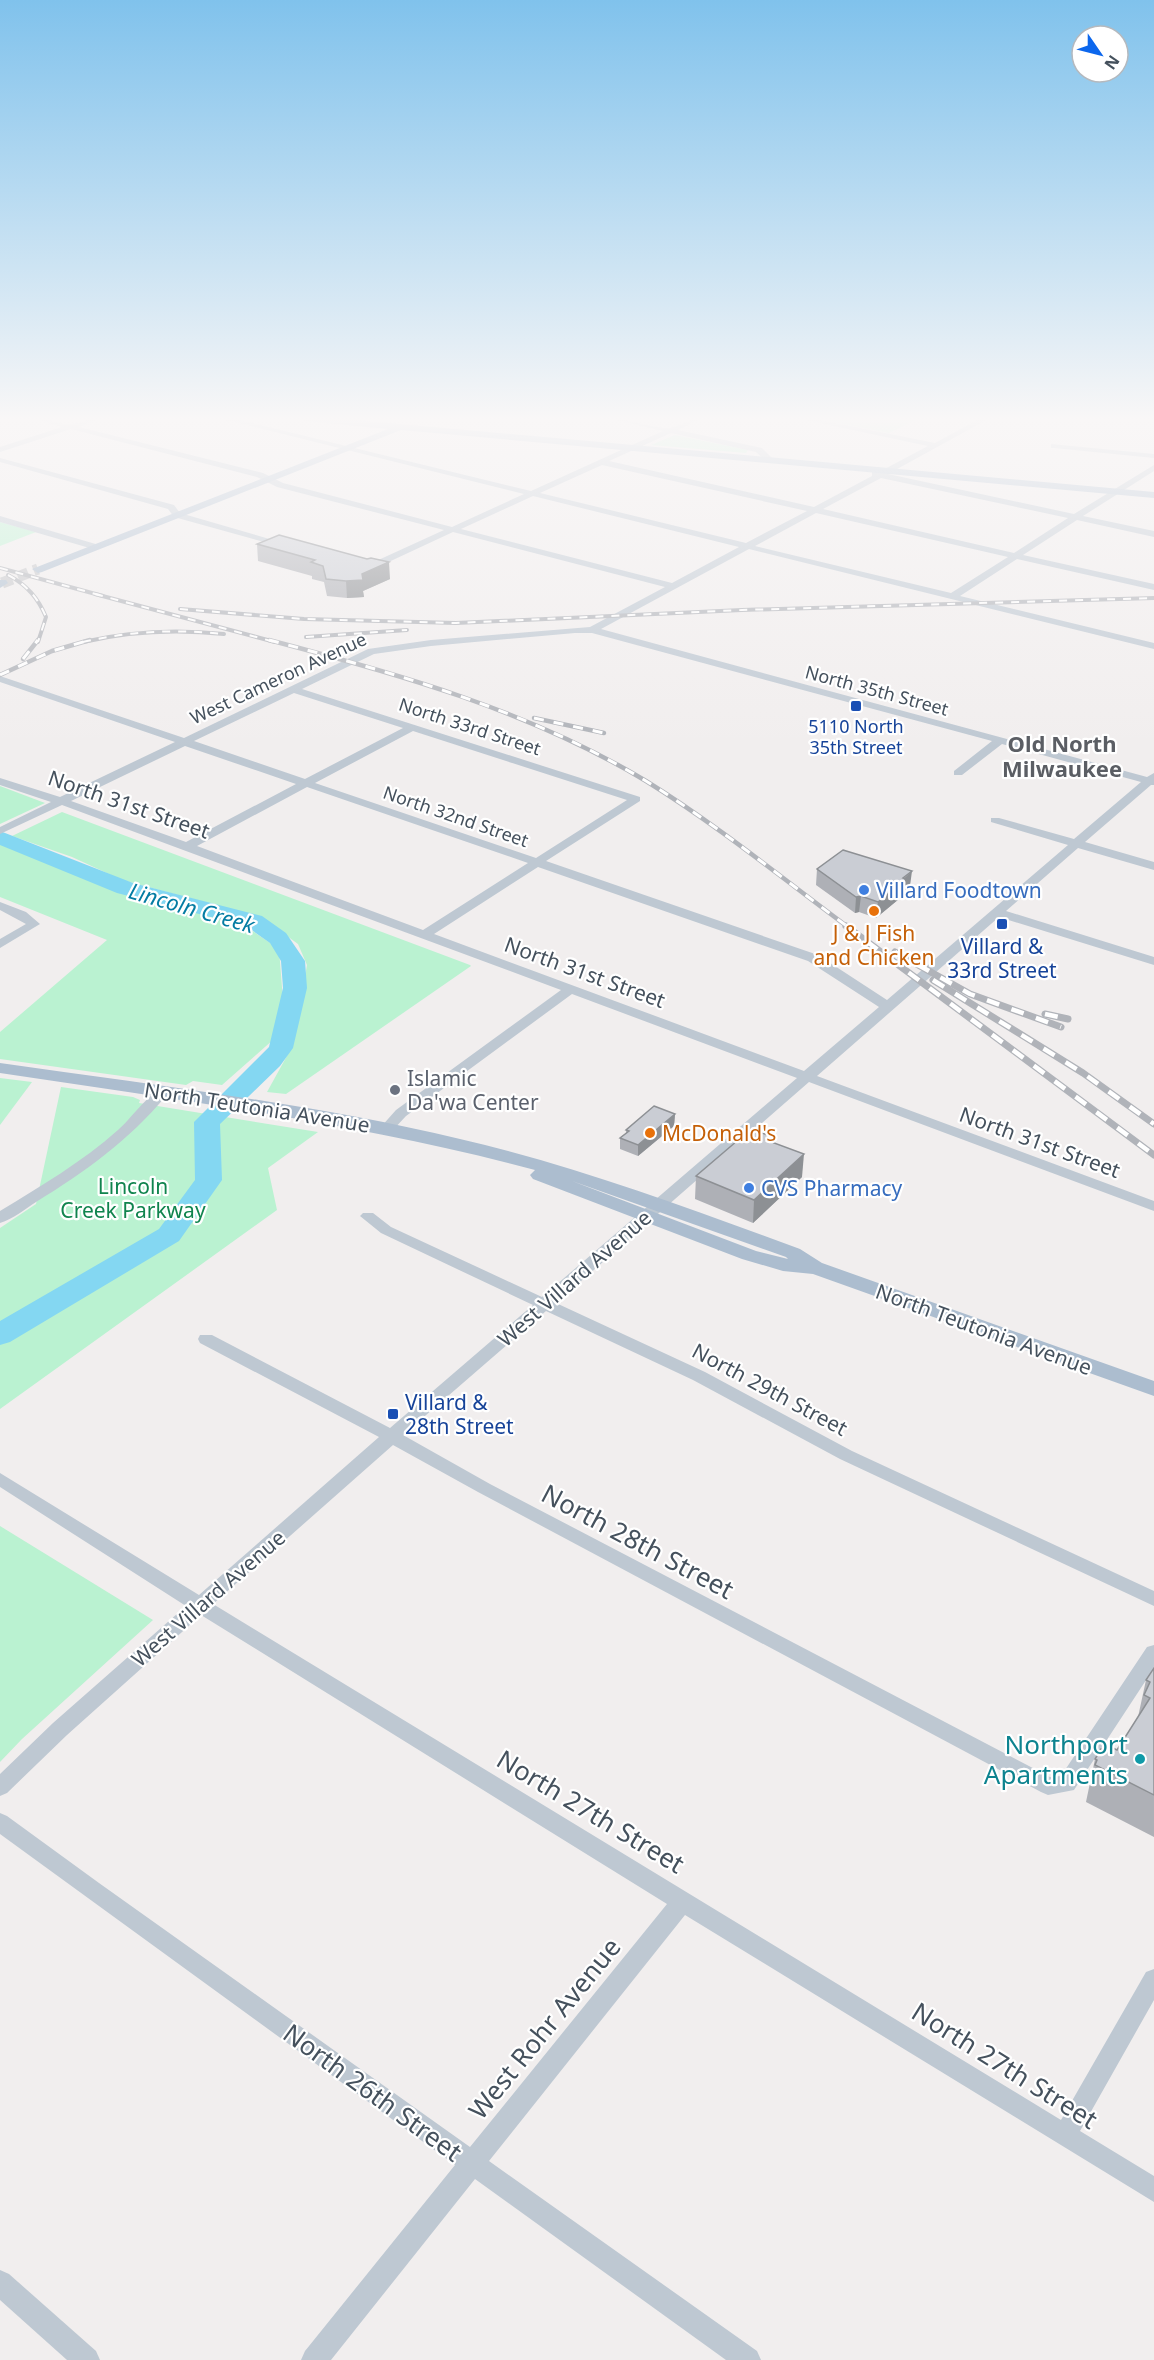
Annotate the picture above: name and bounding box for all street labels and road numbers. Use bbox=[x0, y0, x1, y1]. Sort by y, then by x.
street label: West Cameron Avenue bbox=[186, 627, 370, 729]
street label: North 35th Street bbox=[803, 659, 952, 721]
street label: North 33rd Street bbox=[396, 692, 545, 760]
street label: North 31st Street bbox=[44, 763, 214, 845]
street label: North 32nd Street bbox=[380, 780, 532, 852]
street label: North 31st Street bbox=[501, 930, 670, 1014]
street label: North Teutonia Avenue bbox=[142, 1075, 372, 1139]
street label: North 31st Street bbox=[956, 1100, 1125, 1184]
street label: West Villard Avenue bbox=[491, 1203, 657, 1353]
street label: North Teutonia Avenue bbox=[872, 1277, 1096, 1381]
street label: North 29th Street bbox=[687, 1336, 853, 1442]
street label: North 28th Street bbox=[536, 1475, 740, 1607]
street label: West Villard Avenue bbox=[125, 1523, 291, 1673]
street label: North 27th Street bbox=[490, 1741, 692, 1881]
street label: West Rohr Avenue bbox=[460, 1930, 628, 2126]
street label: North 27th Street bbox=[905, 1993, 1105, 2137]
street label: North 26th Street bbox=[276, 2015, 470, 2169]

